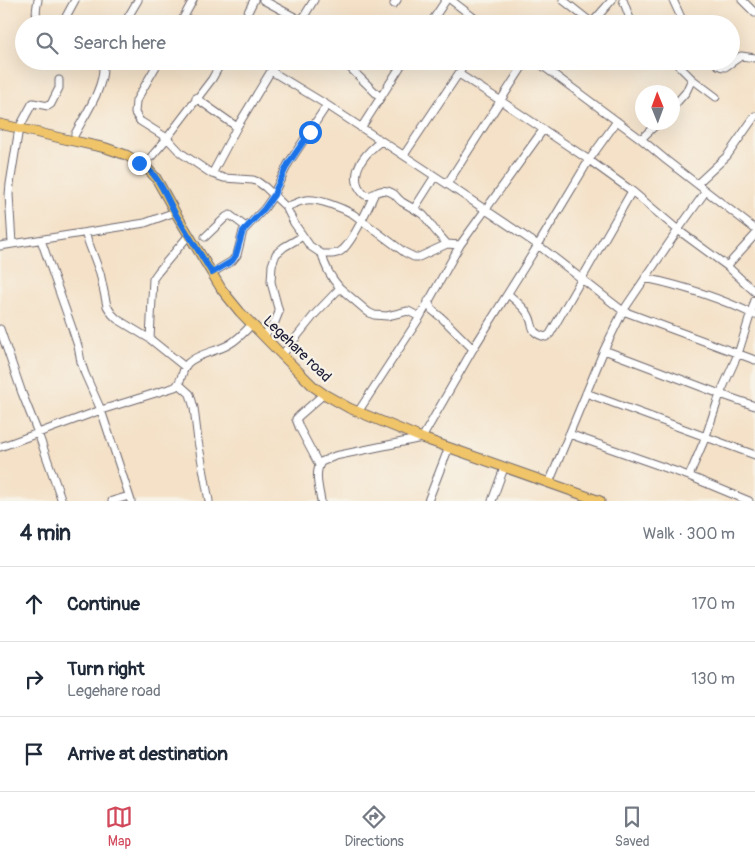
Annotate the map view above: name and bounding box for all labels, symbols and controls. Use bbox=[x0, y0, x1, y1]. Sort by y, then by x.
search box bbox=[15, 15, 740, 70]
icon: search bbox=[33, 29, 61, 57]
text: Search here bbox=[73, 31, 166, 55]
north arrow bbox=[635, 85, 680, 130]
route start bbox=[299, 121, 322, 144]
route end bbox=[128, 152, 151, 175]
street label: Legehare road bbox=[259, 312, 335, 386]
text: 4 min bbox=[20, 520, 71, 547]
text: Walk · 300 m bbox=[643, 524, 735, 544]
icon: ahead bbox=[20, 590, 48, 618]
text: Continue bbox=[67, 592, 140, 616]
text: 170 m bbox=[692, 594, 735, 614]
text: Turn right bbox=[67, 657, 145, 681]
icon: right bbox=[20, 665, 48, 693]
text: 130 m bbox=[691, 669, 735, 689]
text: Legehare road bbox=[67, 681, 161, 701]
icon: arrive bbox=[20, 740, 48, 768]
text: Arrive at destination bbox=[67, 742, 228, 766]
tab: Map bbox=[105, 803, 133, 850]
tab: Directions bbox=[344, 803, 404, 850]
tab: Saved bbox=[615, 803, 650, 850]

